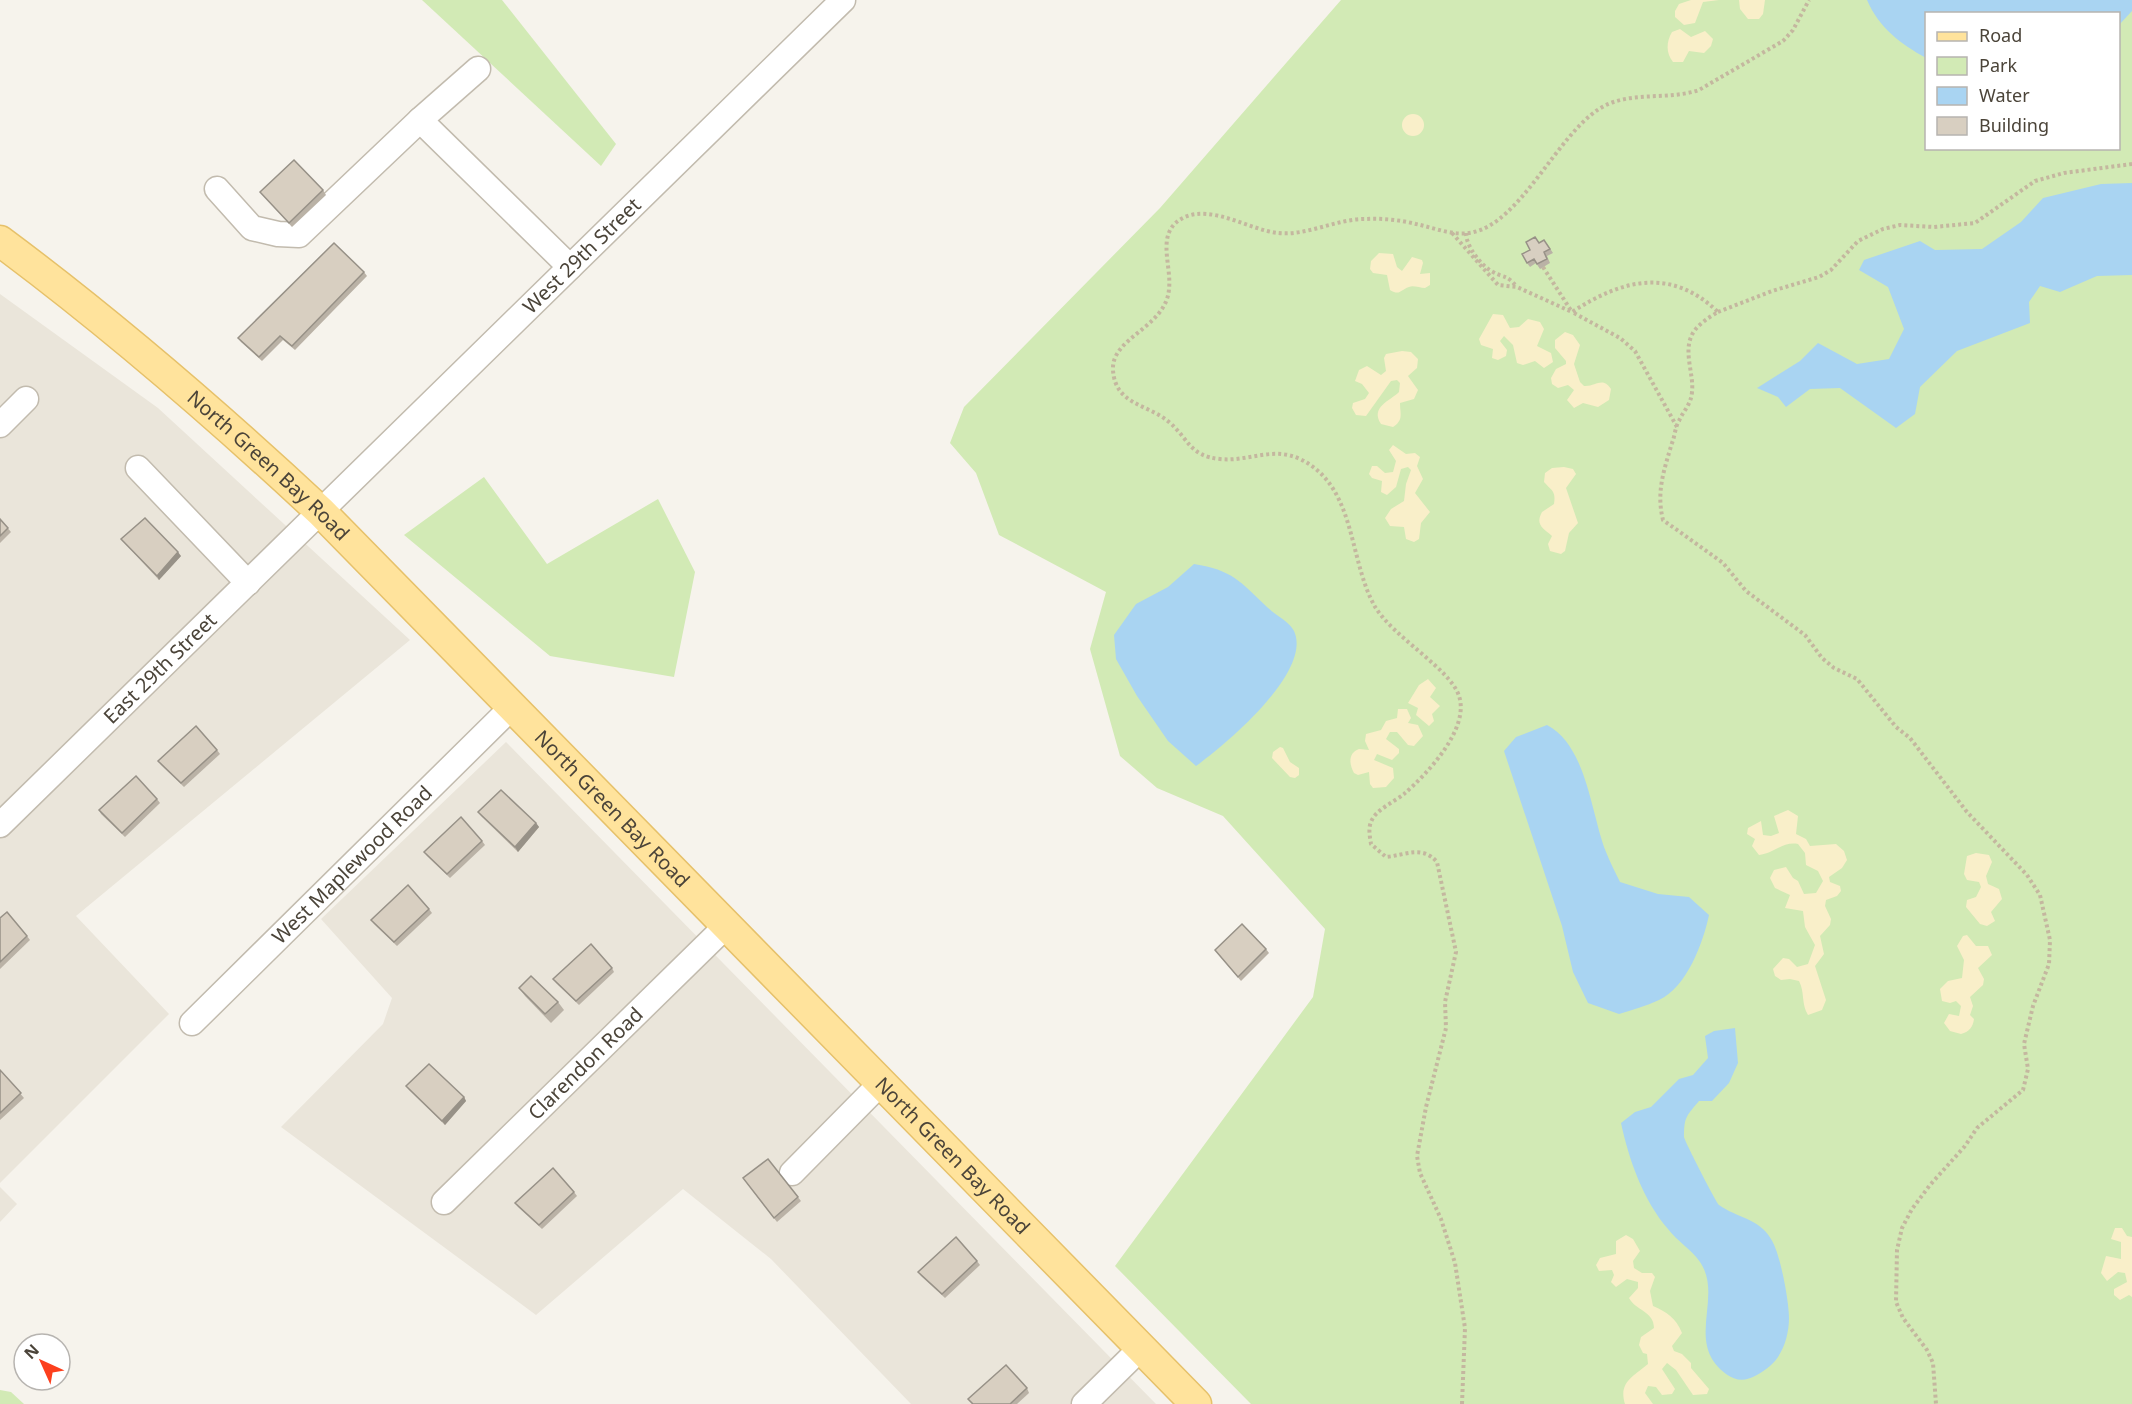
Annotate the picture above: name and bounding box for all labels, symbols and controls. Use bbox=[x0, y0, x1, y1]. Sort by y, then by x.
legend bbox=[1925, 12, 2120, 150]
text: Road bbox=[1979, 23, 2022, 47]
text: Park bbox=[1979, 53, 2017, 77]
text: Water bbox=[1979, 83, 2030, 107]
text: Building bbox=[1979, 113, 2049, 137]
street label: West 29th Street bbox=[517, 191, 646, 319]
street label: North Green Bay Road bbox=[182, 384, 356, 546]
street label: East 29th Street bbox=[97, 607, 222, 729]
street label: North Green Bay Road bbox=[529, 724, 696, 893]
street label: West Maplewood Road bbox=[266, 779, 438, 950]
street label: Clarendon Road bbox=[522, 1001, 648, 1125]
street label: North Green Bay Road bbox=[869, 1071, 1036, 1240]
north arrow bbox=[12, 1332, 72, 1392]
text: N bbox=[19, 1339, 44, 1364]

